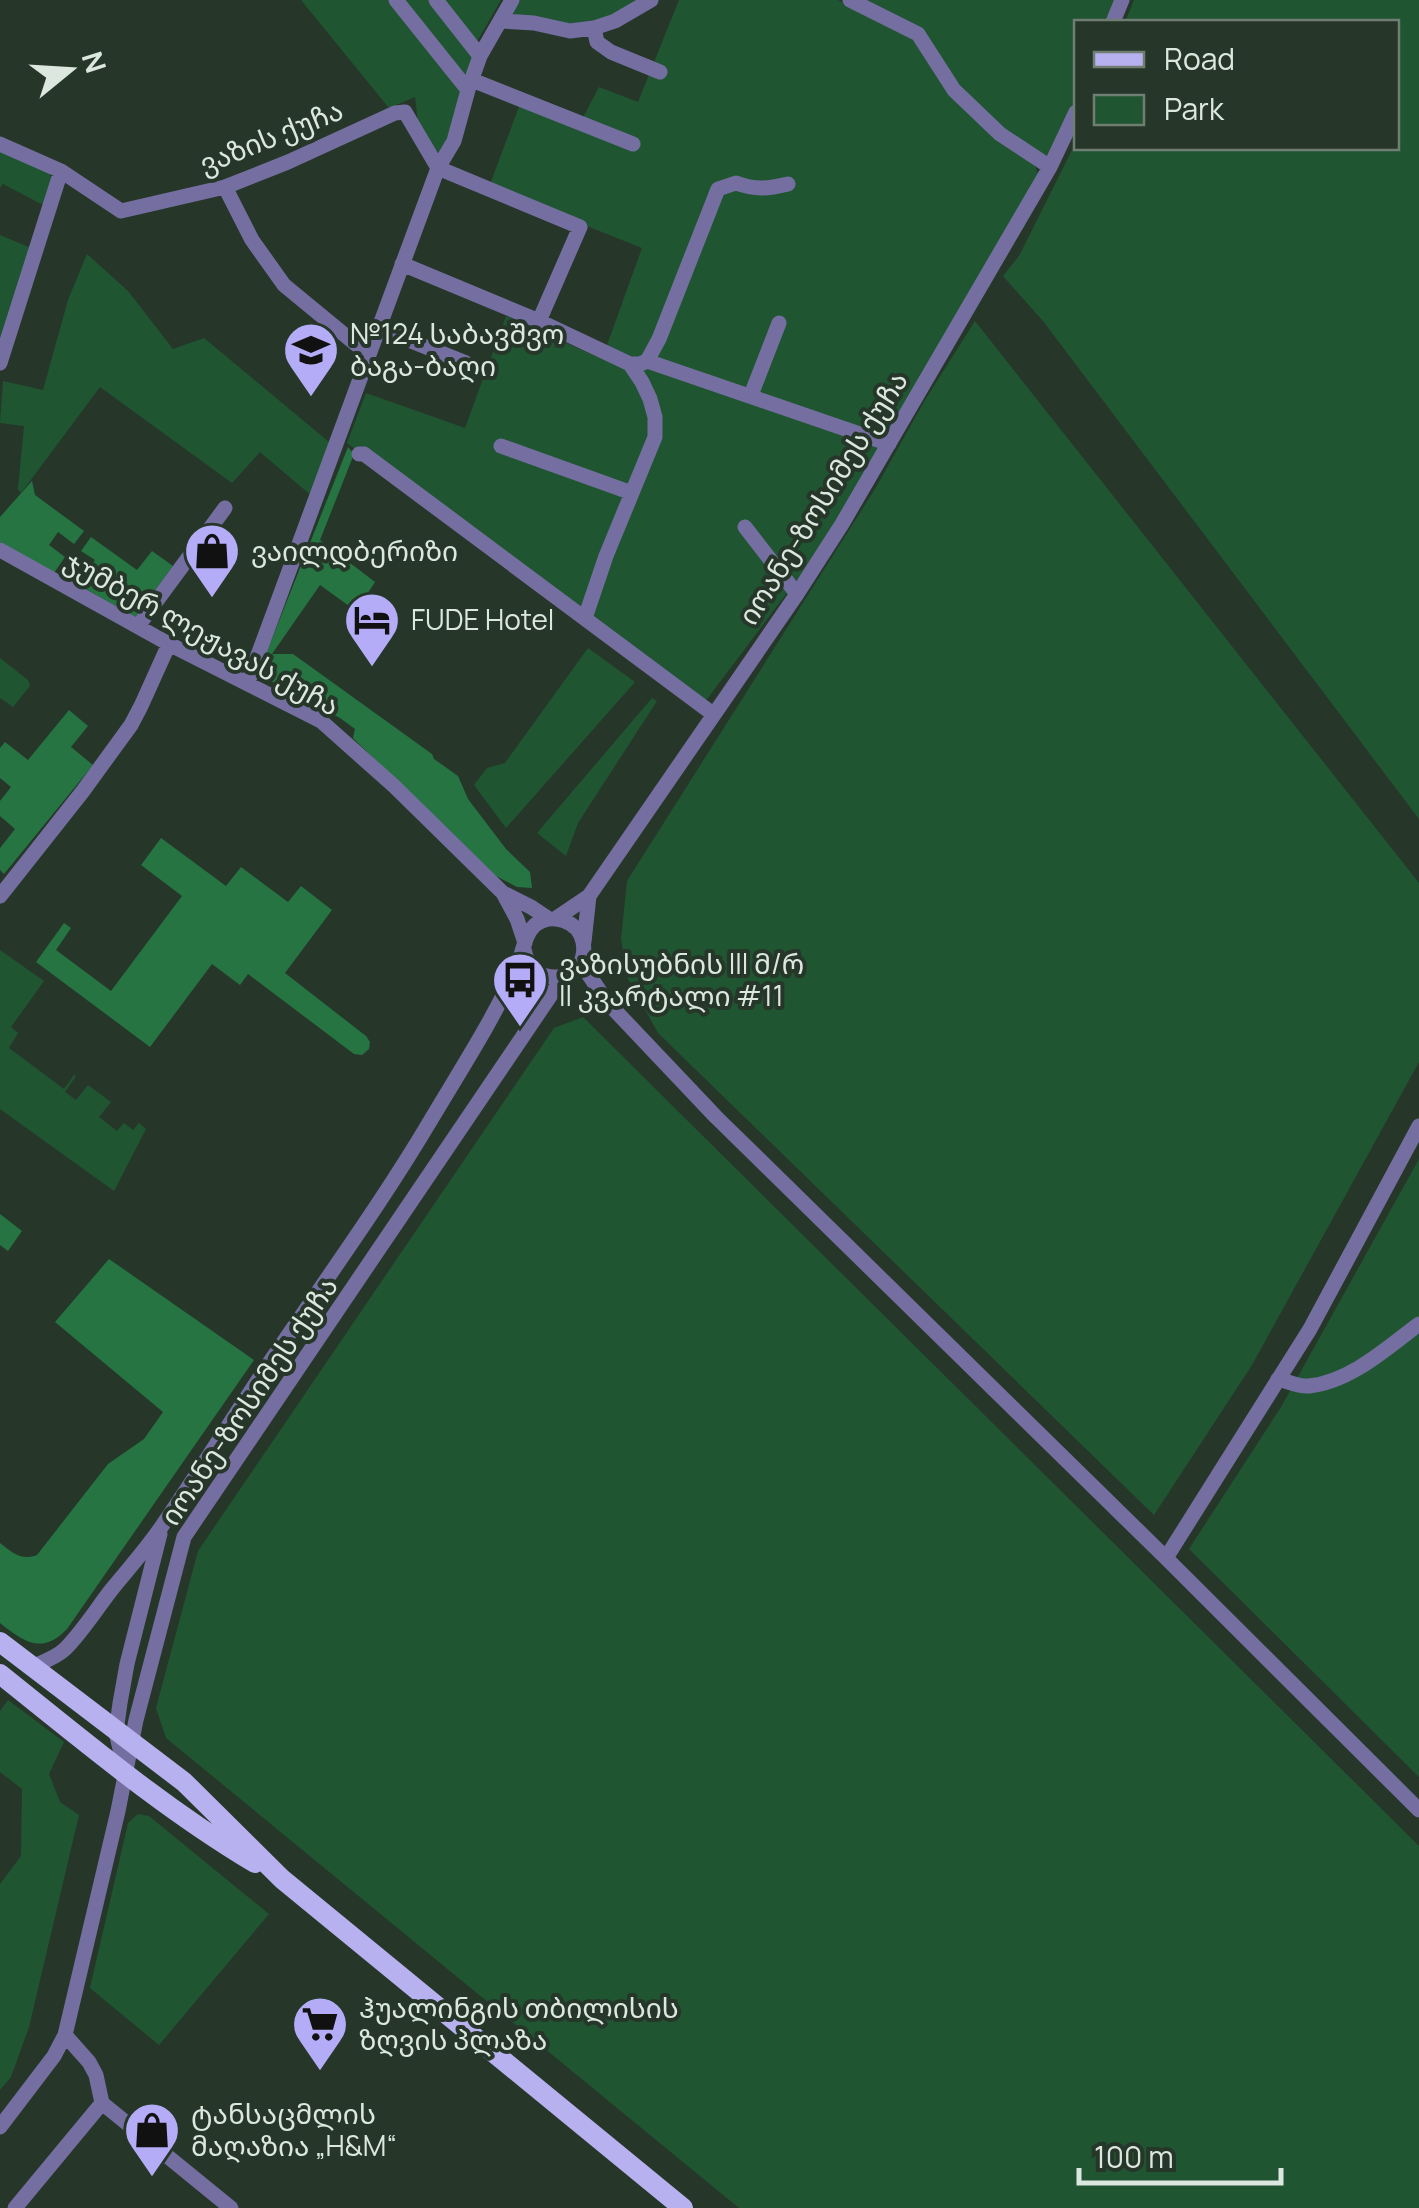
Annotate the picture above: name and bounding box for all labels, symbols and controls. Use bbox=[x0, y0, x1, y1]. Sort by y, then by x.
north arrow bbox=[20, 20, 120, 120]
legend bbox=[1074, 20, 1399, 150]
text: Road bbox=[1164, 38, 1235, 79]
text: N bbox=[74, 47, 116, 77]
text: Park bbox=[1164, 88, 1225, 129]
street label: ვაზის ქუჩა bbox=[193, 90, 348, 182]
place label: №124 საბავშვო ბაგა-ბაღი bbox=[350, 314, 564, 384]
school or university icon: №124 საბავშვო ბაგა-ბაღი bbox=[281, 320, 341, 399]
street label: იოანე-ზოსიმეს ქუჩა bbox=[729, 363, 916, 631]
shop icon: ვაილდბერიზი bbox=[182, 521, 242, 600]
place label: ვაილდბერიზი bbox=[251, 531, 458, 569]
street label: ჯუმბერ ლეჟავას ქუჩა bbox=[58, 541, 347, 724]
hotel icon: FUDE Hotel bbox=[342, 590, 402, 669]
place label: FUDE Hotel bbox=[411, 600, 554, 638]
place label: ვაზისუბნის III მ/რ II კვარტალი #11 bbox=[559, 944, 804, 1014]
bus stop icon: ვაზისუბნის III მ/რ II კვარტალი #11 bbox=[490, 950, 550, 1029]
street label: იოანე-ზოსიმეს ქუჩა bbox=[151, 1269, 346, 1532]
place label: ჰუალინგის თბილისის ზღვის პლაზა bbox=[359, 1988, 679, 2058]
supermarket icon: ჰუალინგის თბილისის ზღვის პლაზა bbox=[290, 1994, 350, 2073]
place label: ტანსაცმლის მაღაზია „H&M“ bbox=[191, 2094, 397, 2164]
shop icon: ტანსაცმლის მაღაზია „H&M“ bbox=[122, 2100, 182, 2179]
scale bar bbox=[1079, 2123, 1282, 2185]
text: 100 m bbox=[1094, 2136, 1174, 2177]

